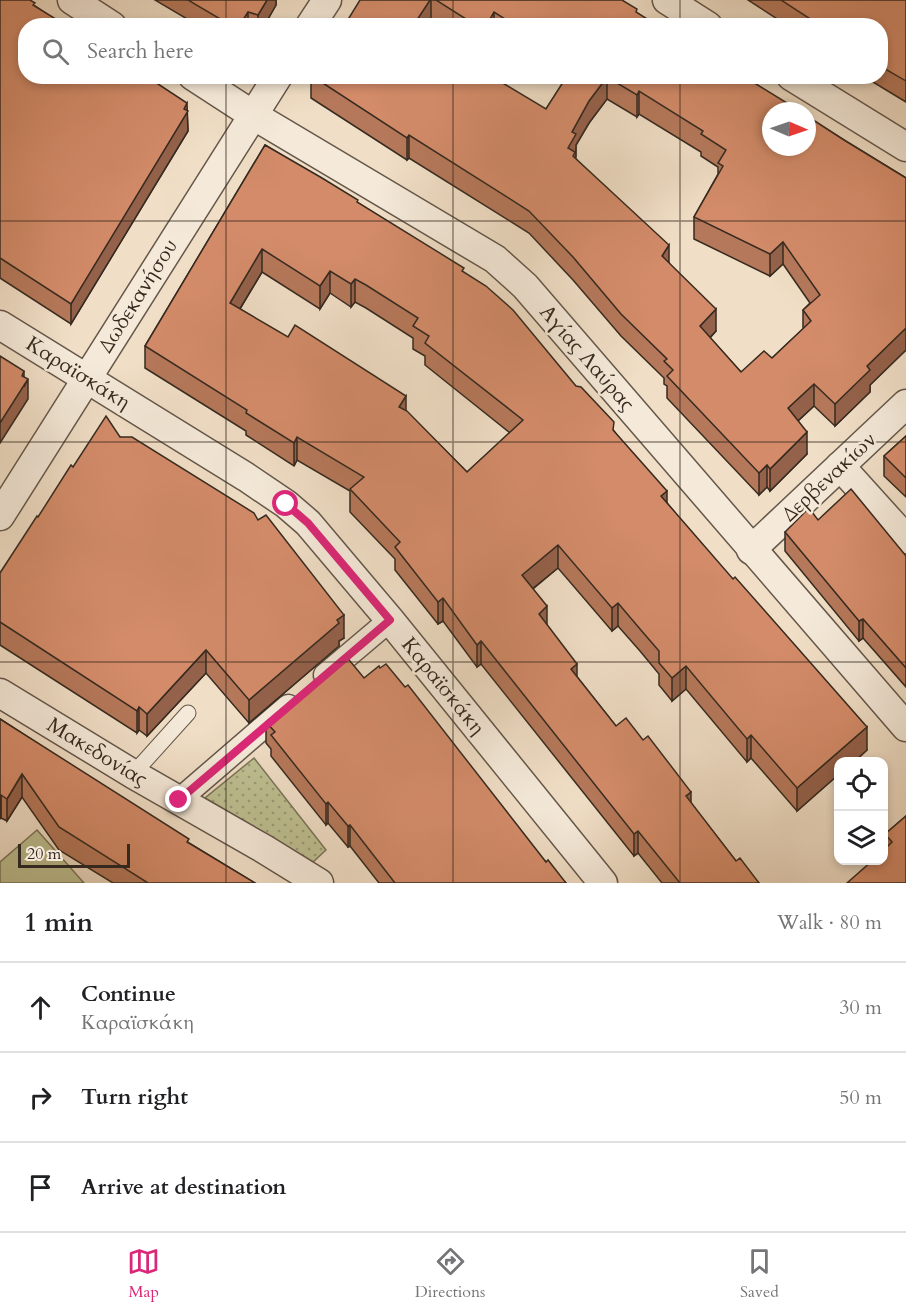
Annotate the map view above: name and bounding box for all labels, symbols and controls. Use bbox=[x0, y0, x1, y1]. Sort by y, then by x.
search box bbox=[18, 18, 888, 84]
icon: search bbox=[39, 35, 72, 68]
text: Search here bbox=[87, 36, 194, 66]
north arrow bbox=[762, 102, 816, 156]
street label: Δωδεκανήσου bbox=[91, 233, 185, 359]
street label: Αγίας Λαύρας bbox=[533, 299, 641, 417]
street label: Καραϊσκάκη bbox=[20, 329, 136, 417]
street label: Δερβενακίων bbox=[775, 426, 883, 528]
route start bbox=[272, 490, 298, 516]
street label: Καραϊσκάκη bbox=[395, 631, 491, 741]
street label: Μακεδονίας bbox=[41, 711, 153, 793]
map controls bbox=[834, 757, 888, 865]
button: locate bbox=[834, 757, 888, 811]
route end bbox=[165, 786, 191, 812]
button: layers bbox=[834, 811, 888, 865]
scale bar bbox=[18, 841, 130, 868]
text: 20 m bbox=[27, 843, 61, 865]
text: 1 min bbox=[24, 905, 93, 940]
text: Walk · 80 m bbox=[777, 909, 882, 936]
text: Continue bbox=[81, 979, 176, 1009]
icon: ahead bbox=[24, 991, 57, 1024]
text: 30 m bbox=[839, 994, 882, 1021]
text: Καραϊσκάκη bbox=[81, 1009, 194, 1036]
icon: right bbox=[24, 1081, 57, 1114]
text: Turn right bbox=[81, 1082, 188, 1112]
text: 50 m bbox=[839, 1084, 882, 1111]
icon: arrive bbox=[24, 1171, 57, 1204]
text: Arrive at destination bbox=[81, 1172, 286, 1202]
tab: Map bbox=[127, 1245, 160, 1303]
tab: Directions bbox=[415, 1245, 485, 1303]
tab: Saved bbox=[740, 1245, 779, 1303]

